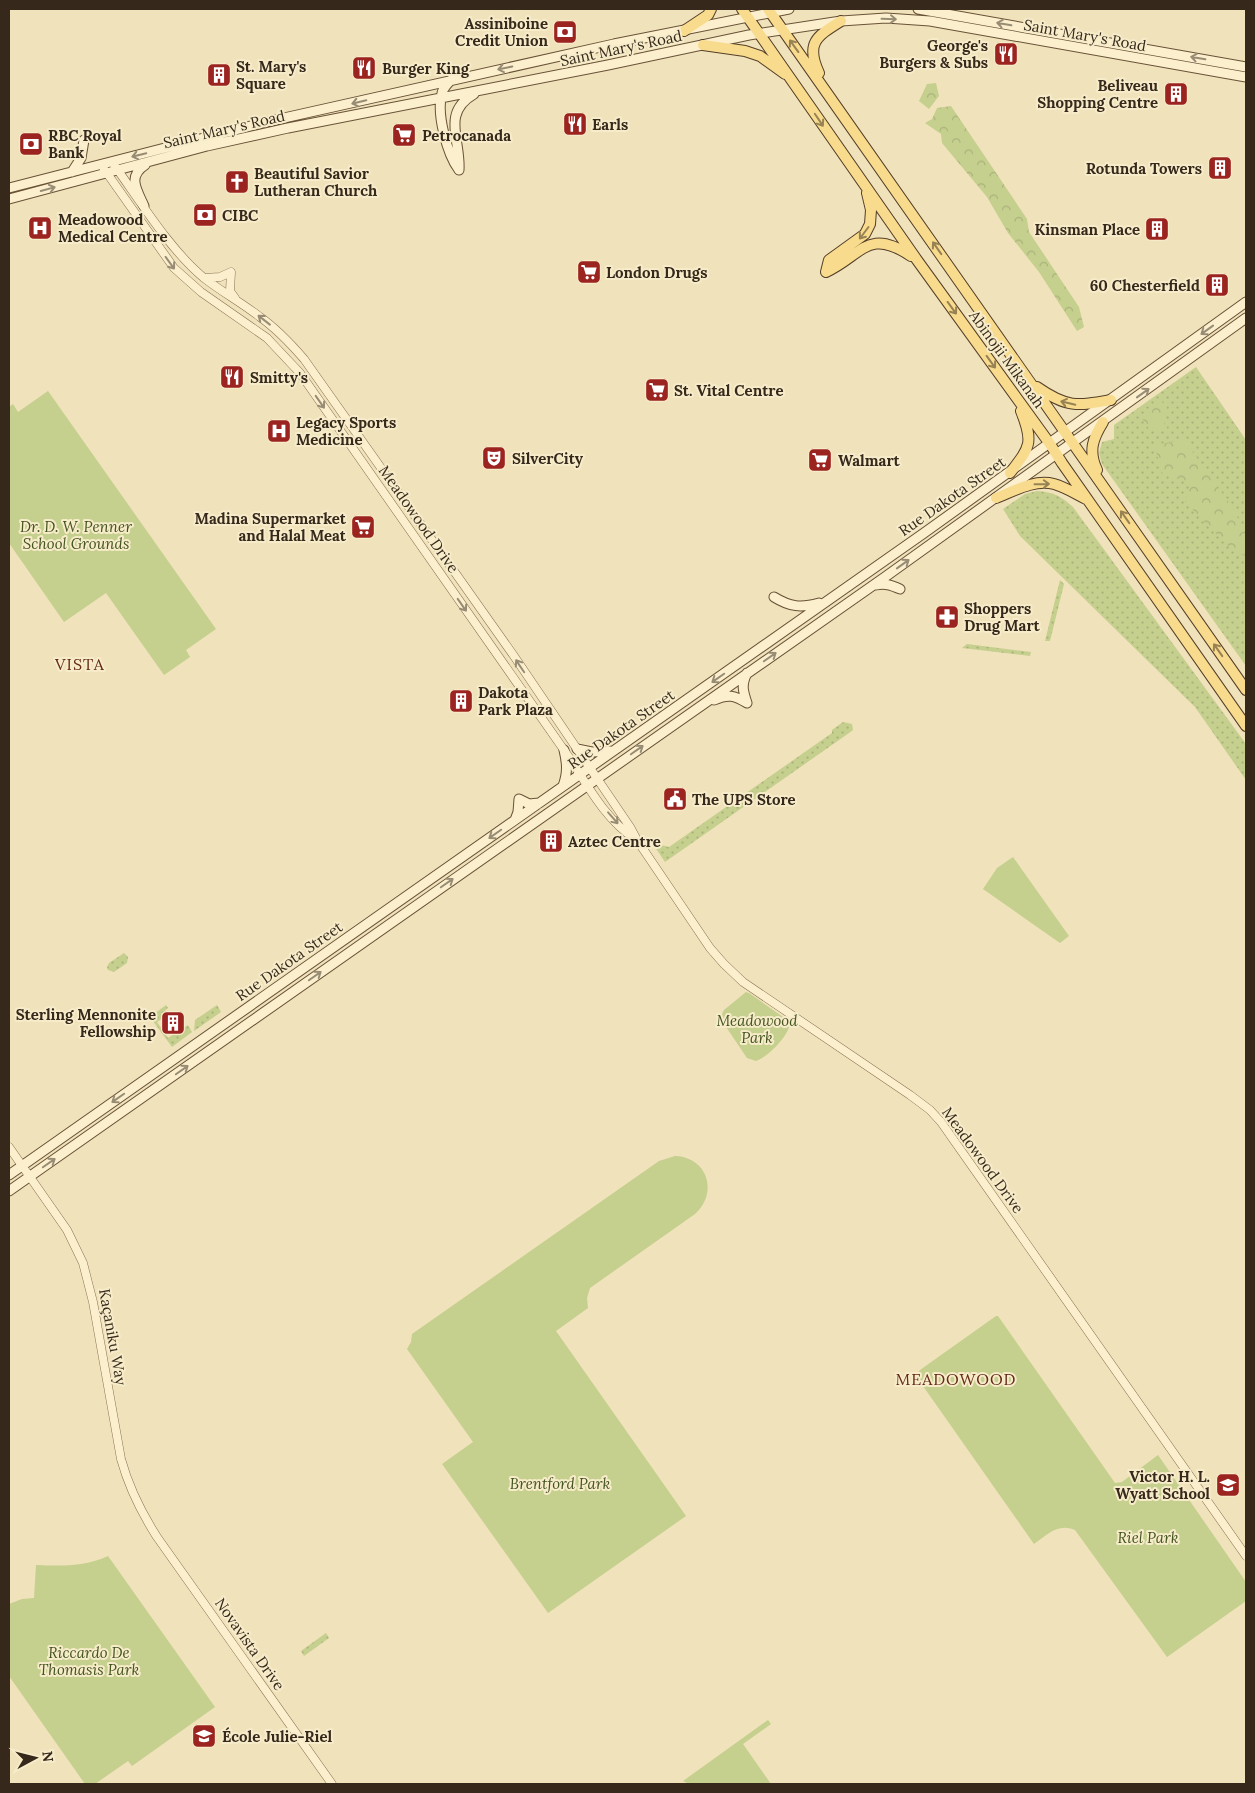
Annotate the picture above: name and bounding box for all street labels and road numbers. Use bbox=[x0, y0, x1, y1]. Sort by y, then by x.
street label: Saint Mary's Road bbox=[1022, 15, 1148, 55]
street label: Saint Mary's Road bbox=[558, 26, 684, 70]
street label: Saint Mary's Road bbox=[161, 106, 287, 152]
street label: Abinojii Mikanah bbox=[965, 306, 1049, 412]
street label: Rue Dakota Street bbox=[895, 452, 1009, 540]
street label: Meadowood Drive bbox=[375, 462, 463, 576]
street label: Rue Dakota Street bbox=[564, 685, 678, 773]
street label: Rue Dakota Street bbox=[232, 917, 346, 1005]
street label: Meadowood Drive bbox=[938, 1103, 1028, 1217]
street label: Kaçaniku Way bbox=[95, 1287, 131, 1387]
street label: Novavista Drive bbox=[211, 1594, 289, 1694]

